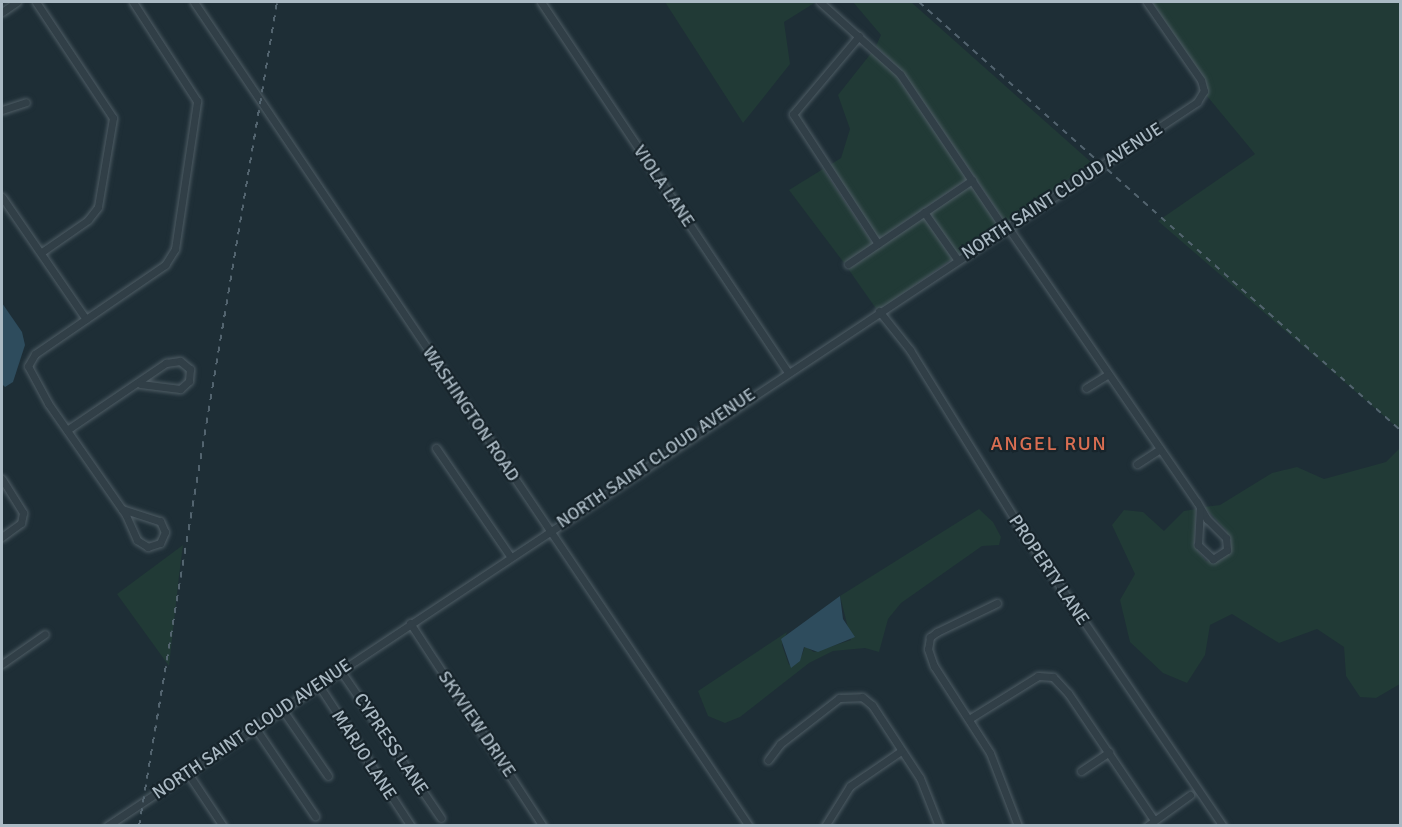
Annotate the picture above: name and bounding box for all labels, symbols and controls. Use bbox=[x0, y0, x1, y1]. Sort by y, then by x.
street label: NORTH SAINT CLOUD AVENUE bbox=[957, 118, 1167, 264]
street label: VIOLA LANE bbox=[629, 141, 699, 231]
street label: WASHINGTON ROAD bbox=[418, 342, 524, 486]
street label: NORTH SAINT CLOUD AVENUE bbox=[552, 383, 760, 533]
district label: ANGEL RUN bbox=[991, 431, 1107, 455]
street label: PROPERTY LANE bbox=[1004, 511, 1094, 629]
street label: NORTH SAINT CLOUD AVENUE bbox=[148, 654, 356, 804]
street label: SKYVIEW DRIVE bbox=[434, 667, 520, 781]
street label: CYPRESS LANE bbox=[349, 689, 433, 799]
street label: MARJO LANE bbox=[327, 706, 401, 804]

